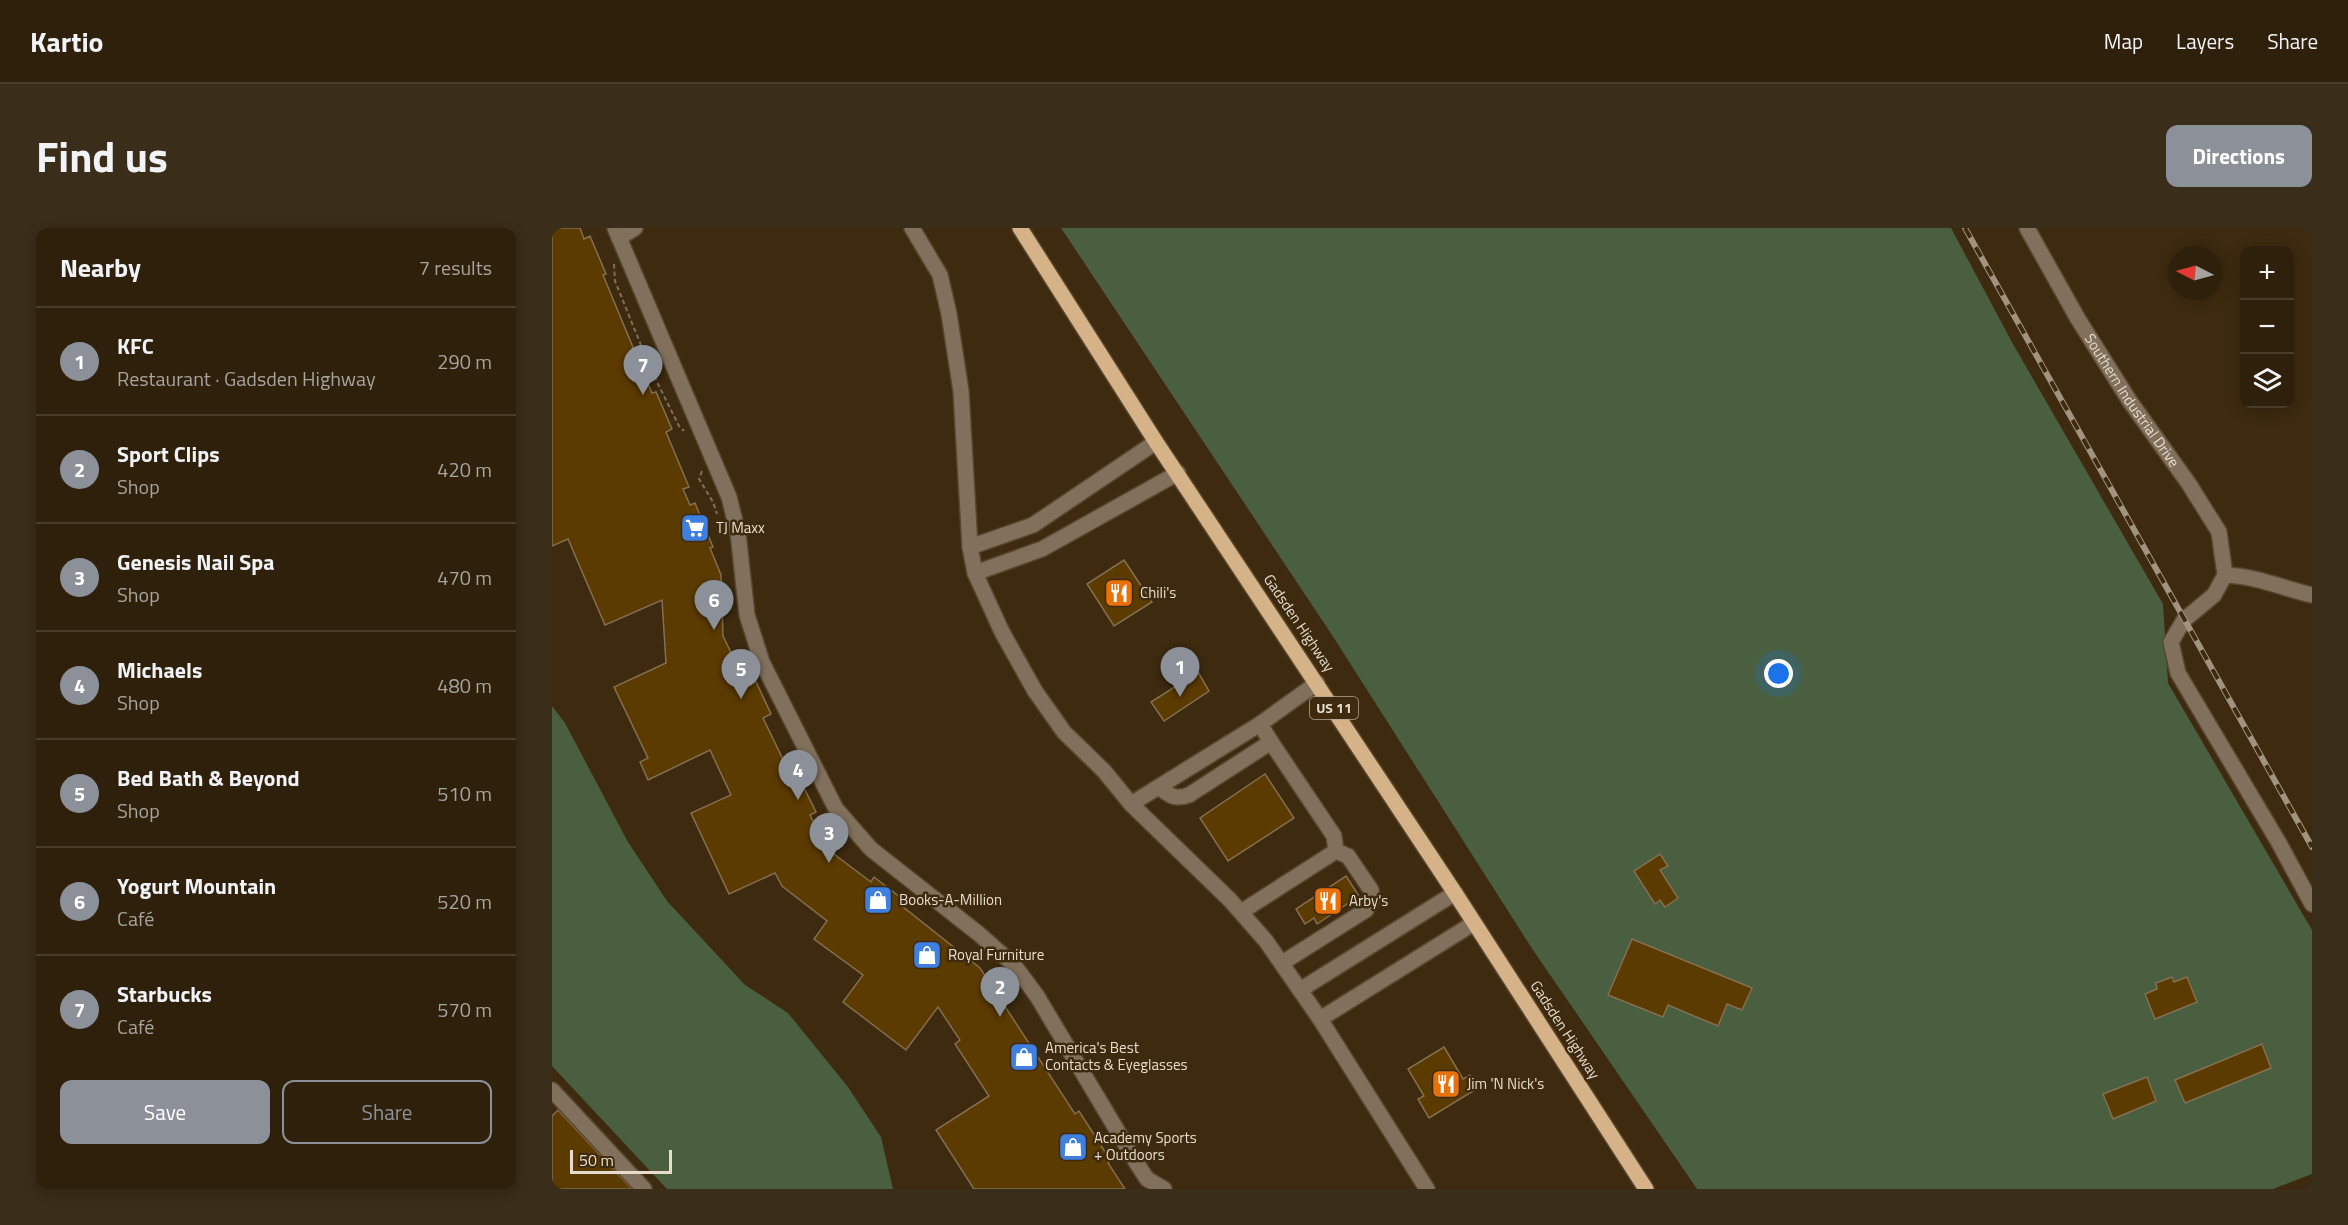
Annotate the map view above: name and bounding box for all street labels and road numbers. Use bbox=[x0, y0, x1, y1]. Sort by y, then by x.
street label: Southern Industrial Drive bbox=[2079, 329, 2186, 472]
street label: Gadsden Highway bbox=[1258, 569, 1341, 676]
road number: US 11 bbox=[1310, 697, 1358, 719]
street label: Gadsden Highway bbox=[1525, 976, 1606, 1084]

